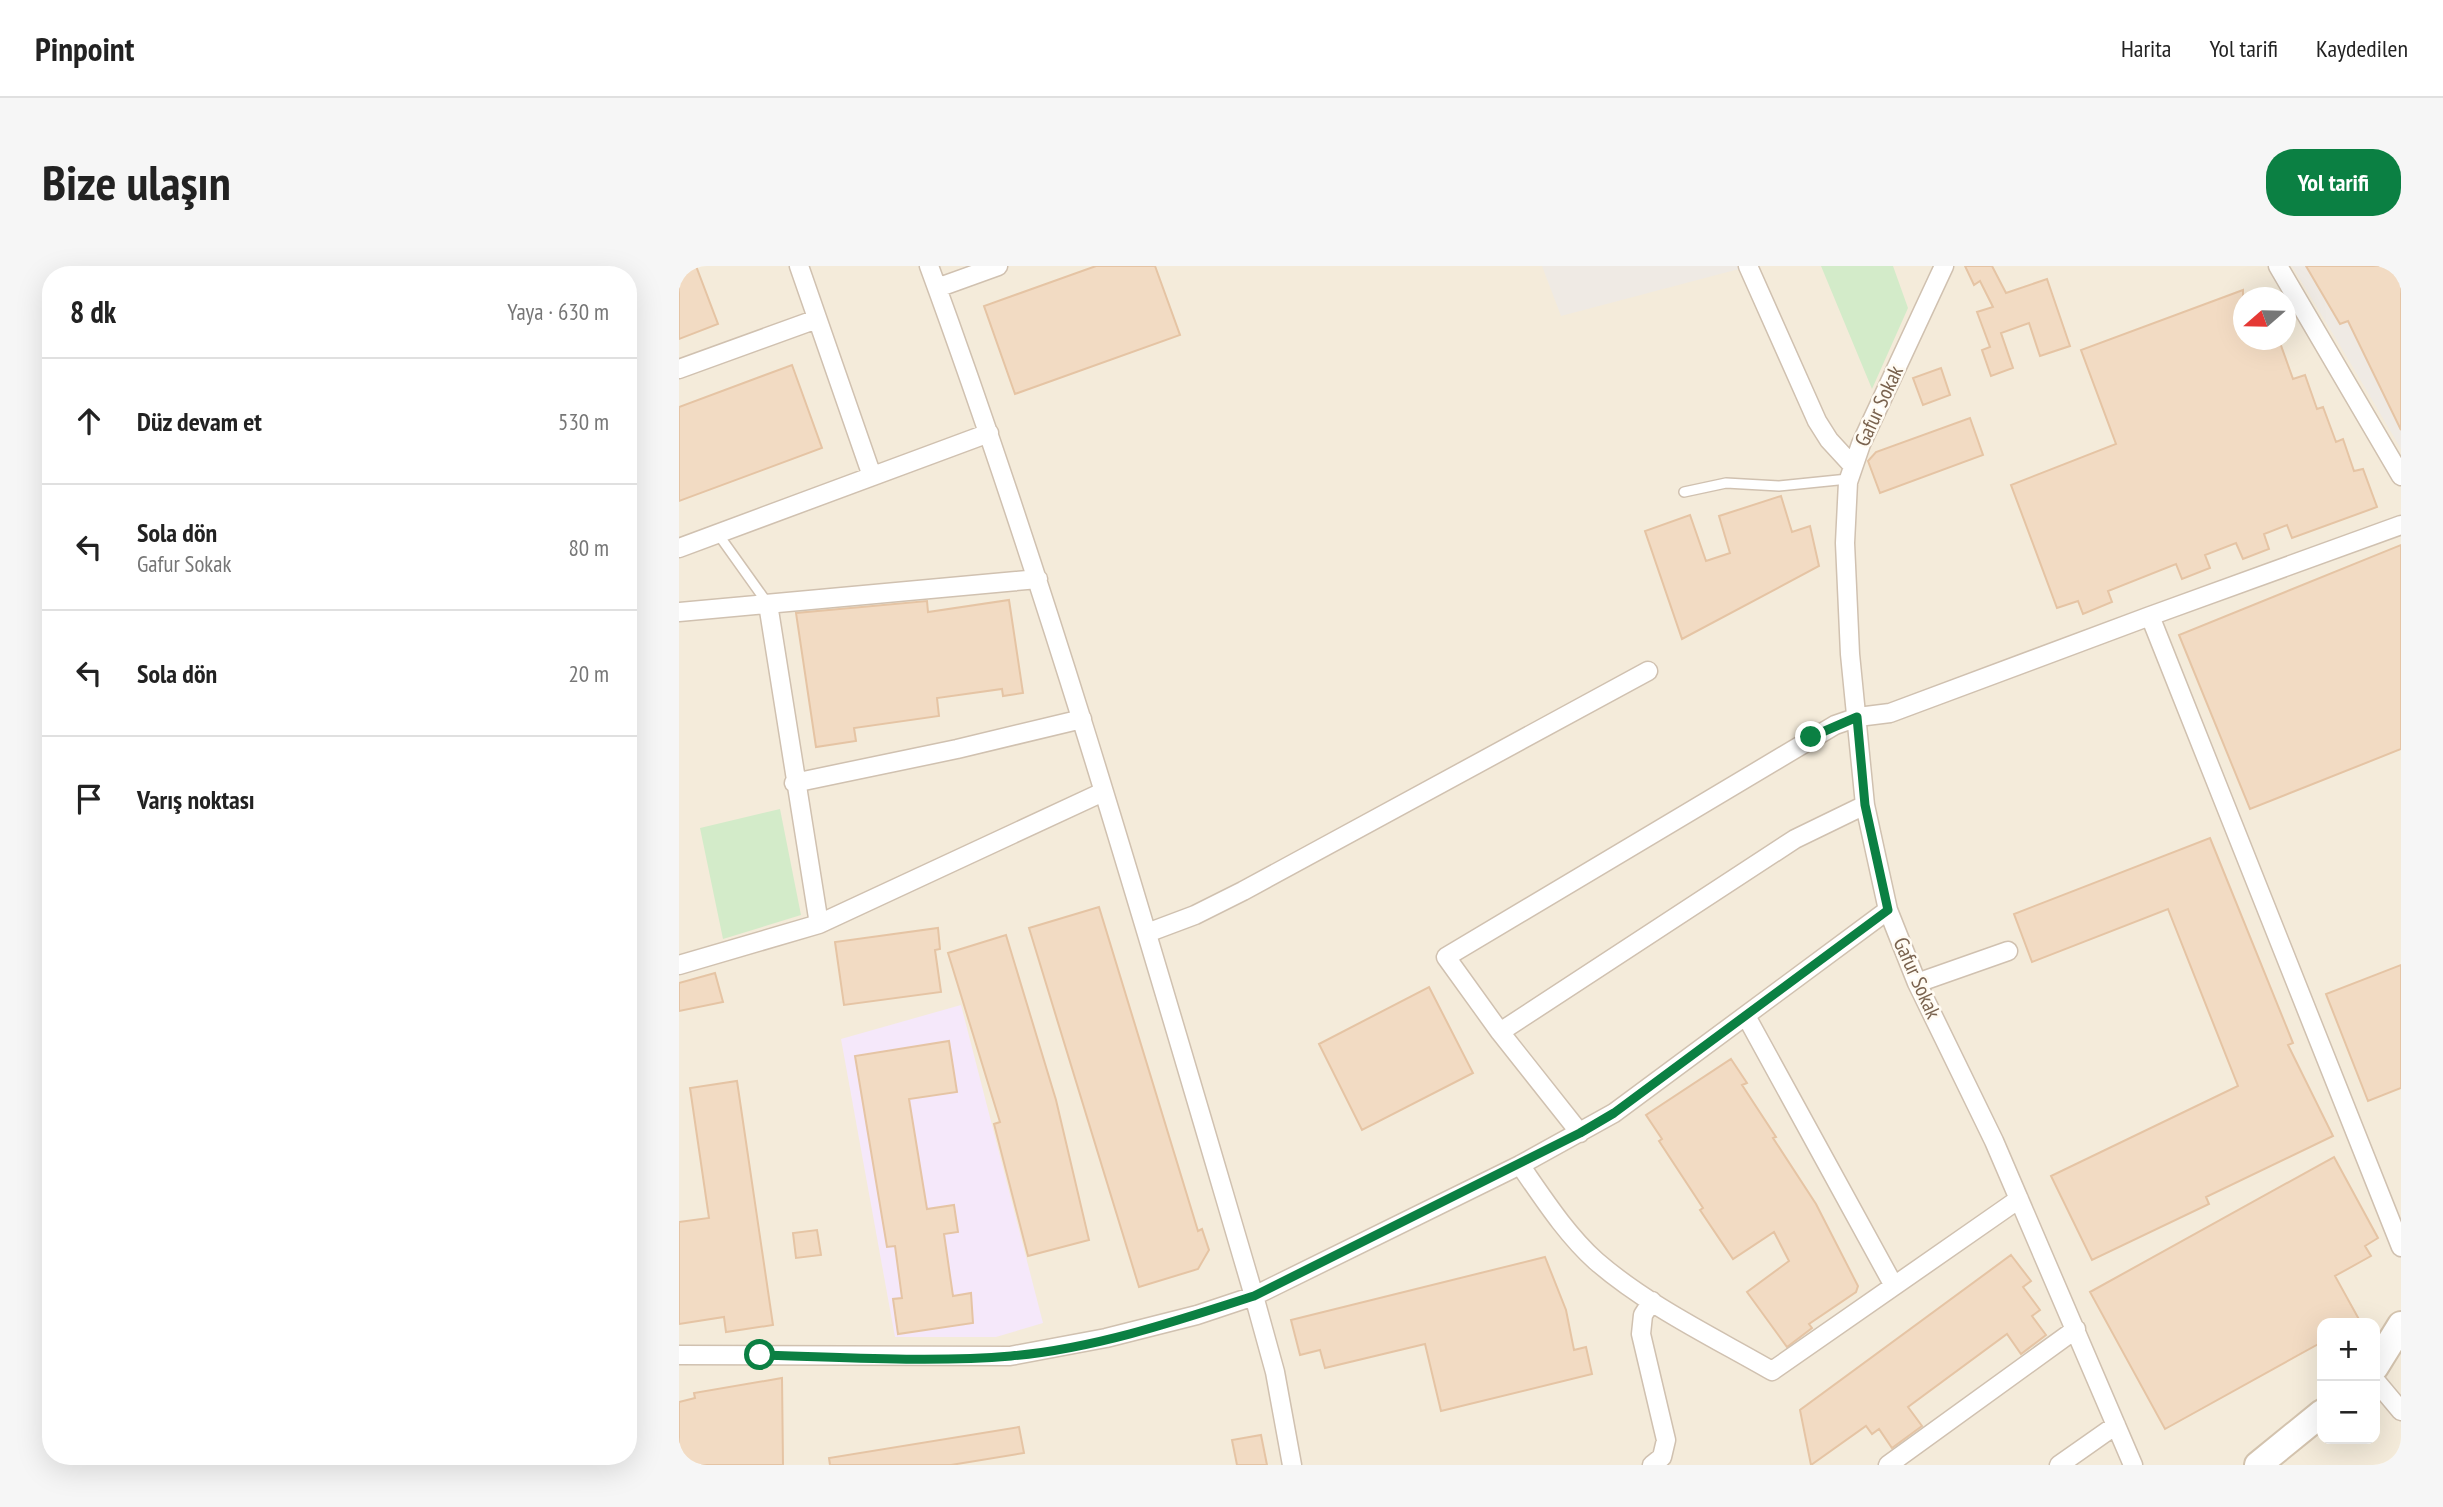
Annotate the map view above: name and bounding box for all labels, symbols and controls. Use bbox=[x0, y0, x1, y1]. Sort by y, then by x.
text: Pinpoint bbox=[35, 27, 134, 70]
text: Harita bbox=[2121, 33, 2171, 64]
text: Yol tarifi bbox=[2209, 33, 2278, 64]
text: Kaydedilen bbox=[2316, 33, 2408, 64]
button: Yol tarifi bbox=[2266, 149, 2401, 216]
text: Bize ulaşın bbox=[42, 150, 231, 214]
north arrow bbox=[2233, 287, 2296, 350]
text: 8 dk bbox=[70, 292, 116, 331]
text: Yaya · 630 m bbox=[507, 297, 609, 326]
street label: Gafur Sokak bbox=[1848, 361, 1909, 451]
icon: ahead bbox=[70, 402, 108, 440]
text: Düz devam et bbox=[137, 405, 262, 438]
text: 530 m bbox=[558, 407, 609, 436]
text: Sola dön bbox=[137, 516, 217, 549]
icon: left bbox=[70, 528, 108, 566]
text: 80 m bbox=[568, 533, 609, 562]
text: Gafur Sokak bbox=[137, 549, 231, 578]
icon: left bbox=[70, 654, 108, 692]
text: Sola dön bbox=[137, 657, 217, 690]
text: 20 m bbox=[568, 659, 609, 688]
route end bbox=[1795, 721, 1826, 752]
icon: arrive bbox=[70, 780, 108, 818]
text: Varış noktası bbox=[137, 783, 255, 816]
street label: Gafur Sokak bbox=[1888, 933, 1947, 1023]
map controls bbox=[2317, 1318, 2380, 1444]
button: + bbox=[2317, 1318, 2380, 1381]
route start bbox=[744, 1339, 775, 1370]
button: − bbox=[2317, 1381, 2380, 1444]

